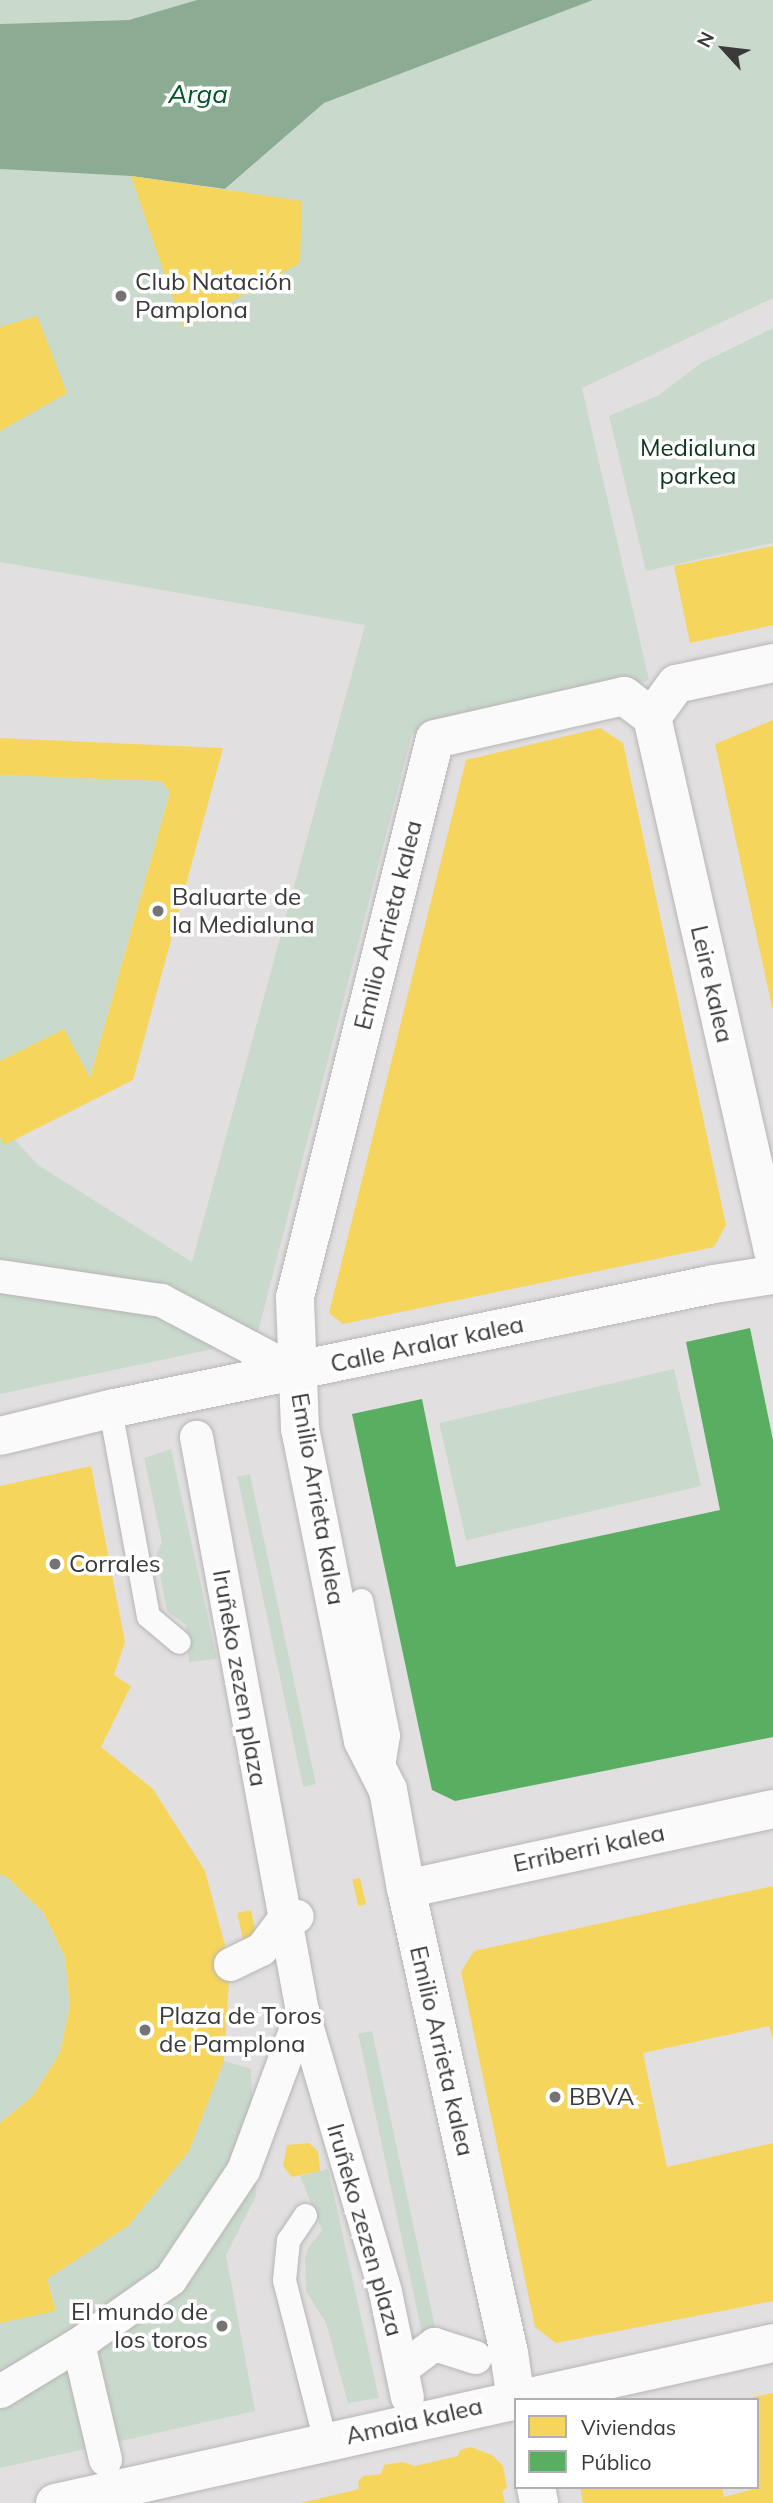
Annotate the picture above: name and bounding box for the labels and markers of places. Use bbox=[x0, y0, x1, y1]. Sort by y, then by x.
place label: Club Natación Pamplona bbox=[135, 268, 292, 324]
marker: Club Natación Pamplona bbox=[113, 288, 129, 304]
place label: Baluarte de la Medialuna bbox=[172, 883, 315, 939]
marker: Baluarte de la Medialuna bbox=[150, 903, 166, 919]
place label: Corrales bbox=[69, 1550, 161, 1578]
marker: Corrales bbox=[47, 1556, 63, 1572]
place label: Plaza de Toros de Pamplona bbox=[159, 2002, 322, 2058]
marker: Plaza de Toros de Pamplona bbox=[137, 2022, 153, 2038]
place label: BBVA bbox=[569, 2083, 634, 2111]
marker: BBVA bbox=[547, 2089, 563, 2105]
place label: El mundo de los toros bbox=[71, 2298, 208, 2354]
marker: El mundo de los toros bbox=[214, 2318, 230, 2334]

